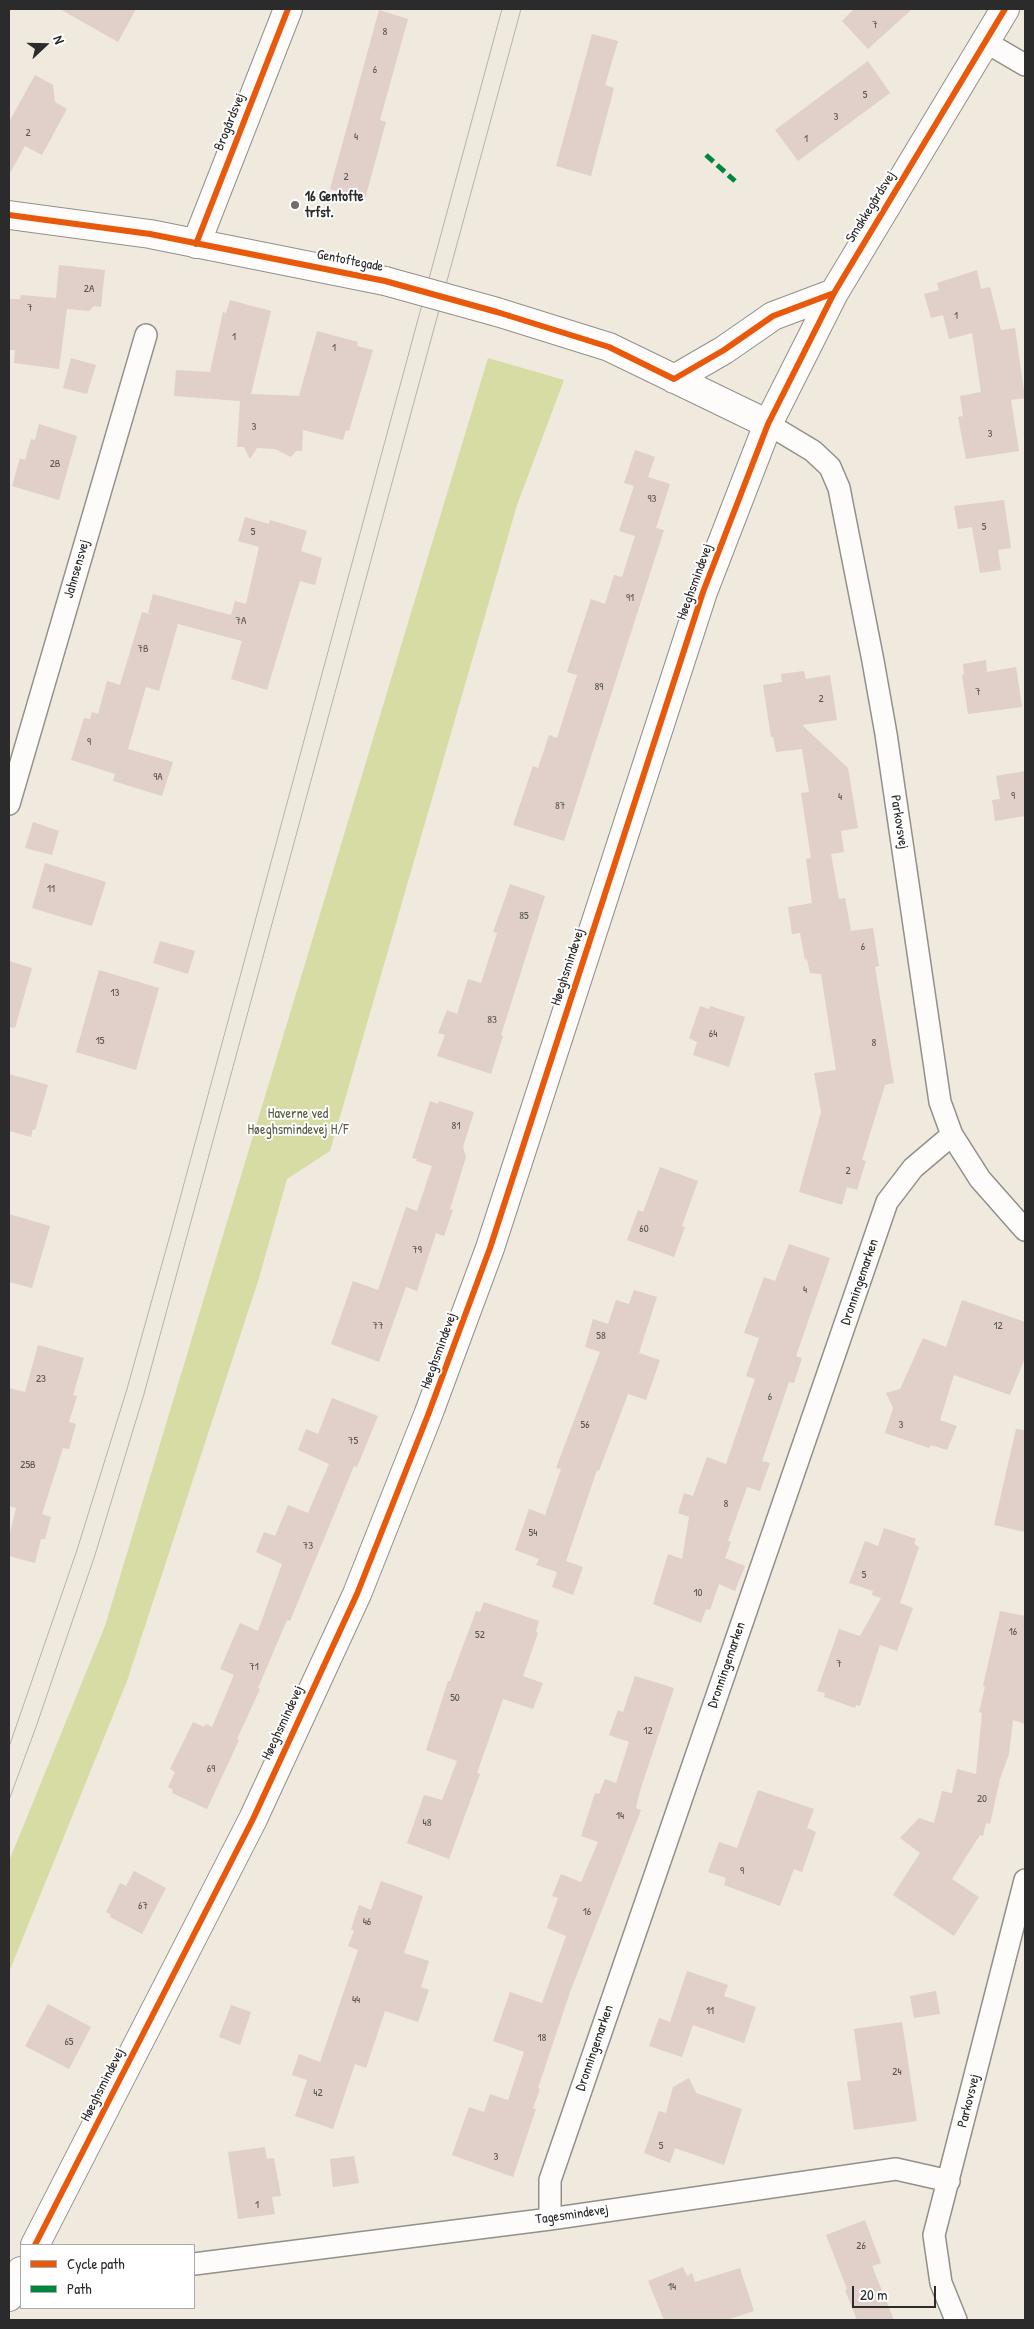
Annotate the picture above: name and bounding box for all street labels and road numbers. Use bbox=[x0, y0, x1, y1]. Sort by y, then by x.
street label: Brogårdsvej bbox=[211, 91, 249, 153]
street label: Smakkegårdsvej bbox=[842, 168, 900, 246]
street label: Gentoftegade bbox=[315, 246, 385, 276]
street label: Jahnsensvej bbox=[61, 538, 93, 600]
street label: Høeghsmindevej bbox=[673, 542, 717, 622]
street label: Parkovsvej bbox=[886, 794, 912, 850]
street label: Høeghsmindevej bbox=[548, 926, 588, 1008]
street label: Dronningemarken bbox=[837, 1237, 883, 1327]
street label: Høeghsmindevej bbox=[417, 1311, 461, 1391]
street label: Dronningemarken bbox=[704, 1620, 750, 1710]
street label: Høeghsmindevej bbox=[258, 1683, 308, 1763]
street label: Dronningemarken bbox=[572, 2003, 618, 2093]
street label: Høeghsmindevej bbox=[77, 2046, 129, 2124]
street label: Parkovsvej bbox=[954, 2073, 984, 2129]
street label: Tagesmindevej bbox=[534, 2202, 610, 2228]

